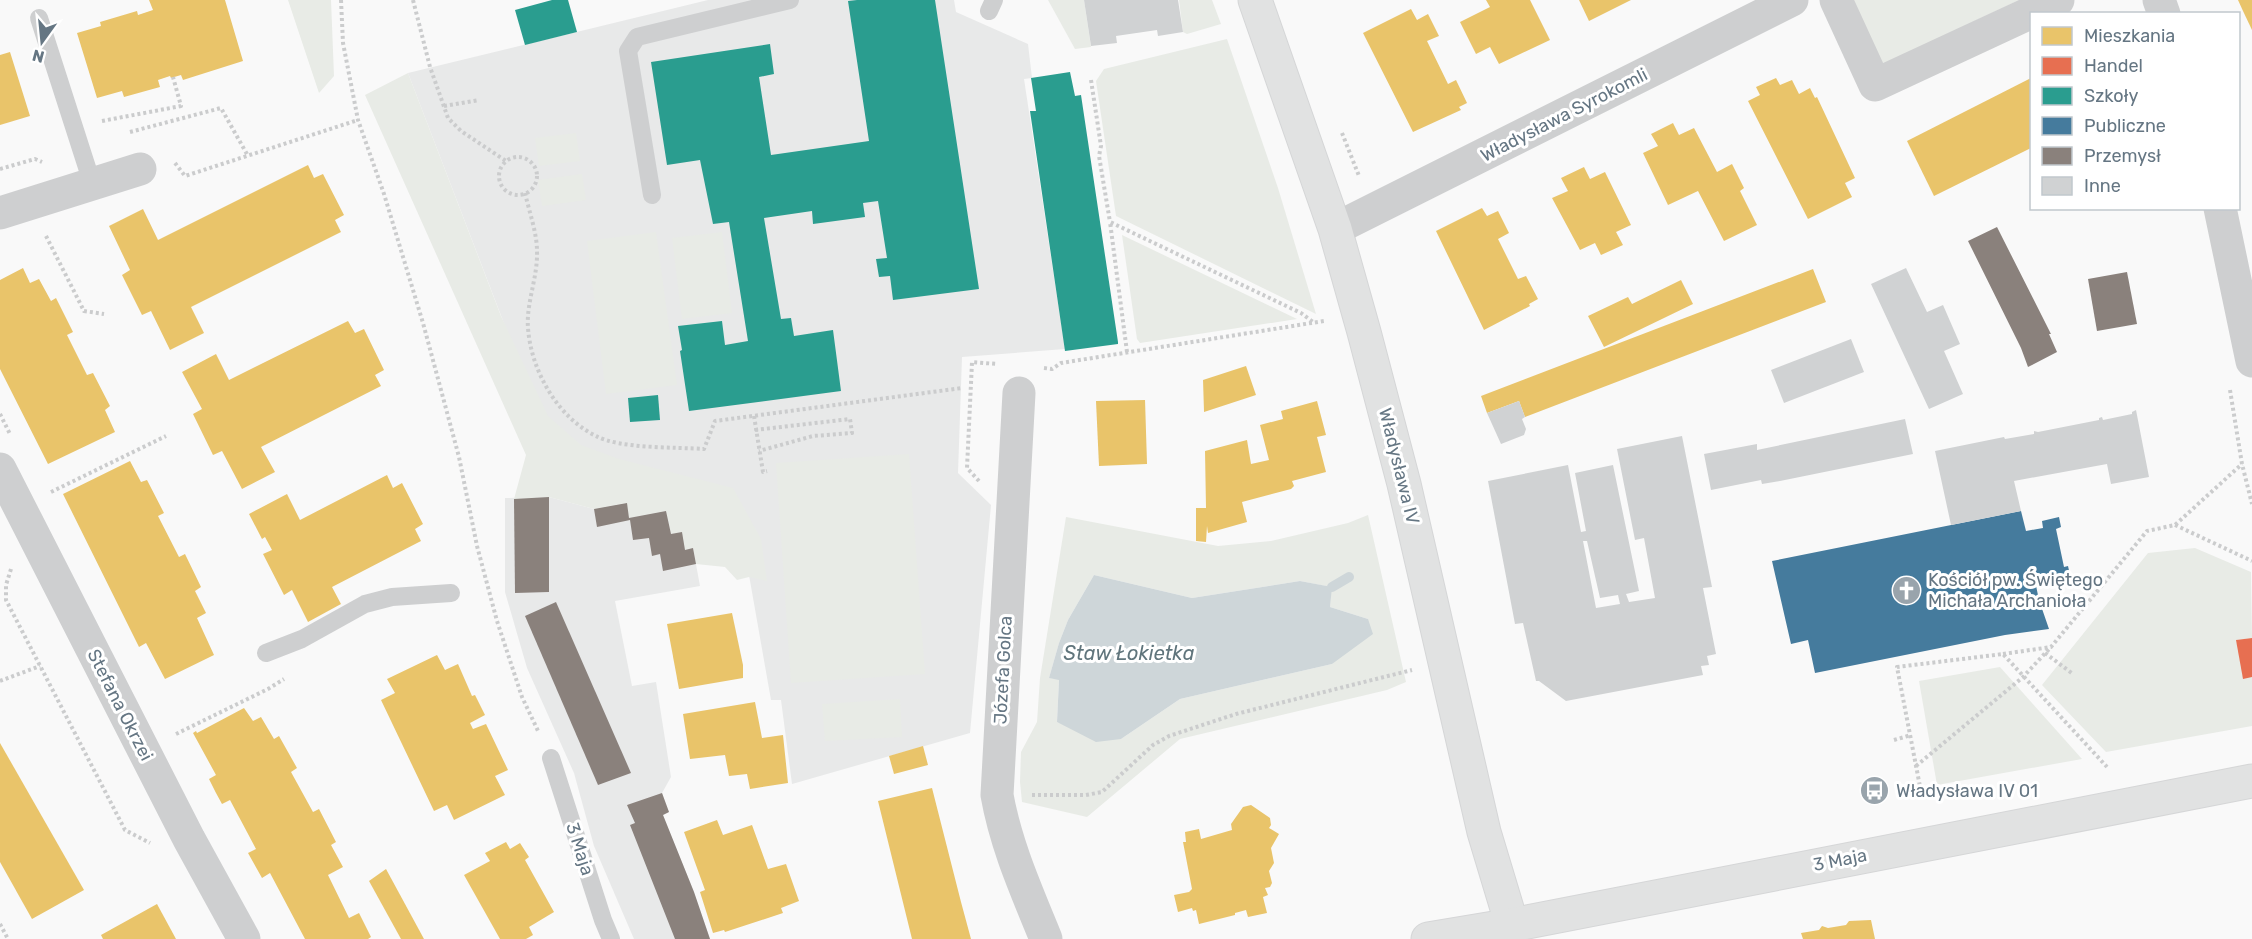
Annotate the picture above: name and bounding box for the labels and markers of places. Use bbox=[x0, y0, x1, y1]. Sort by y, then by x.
place label: Kościół pw. Świętego Michała Archanioła bbox=[1928, 569, 2103, 612]
church icon: Kościół pw. Świętego Michała Archanioła bbox=[1891, 574, 1923, 606]
bus stop icon: Władysława IV 01 bbox=[1859, 775, 1891, 807]
place label: Władysława IV 01 bbox=[1896, 780, 2038, 802]

